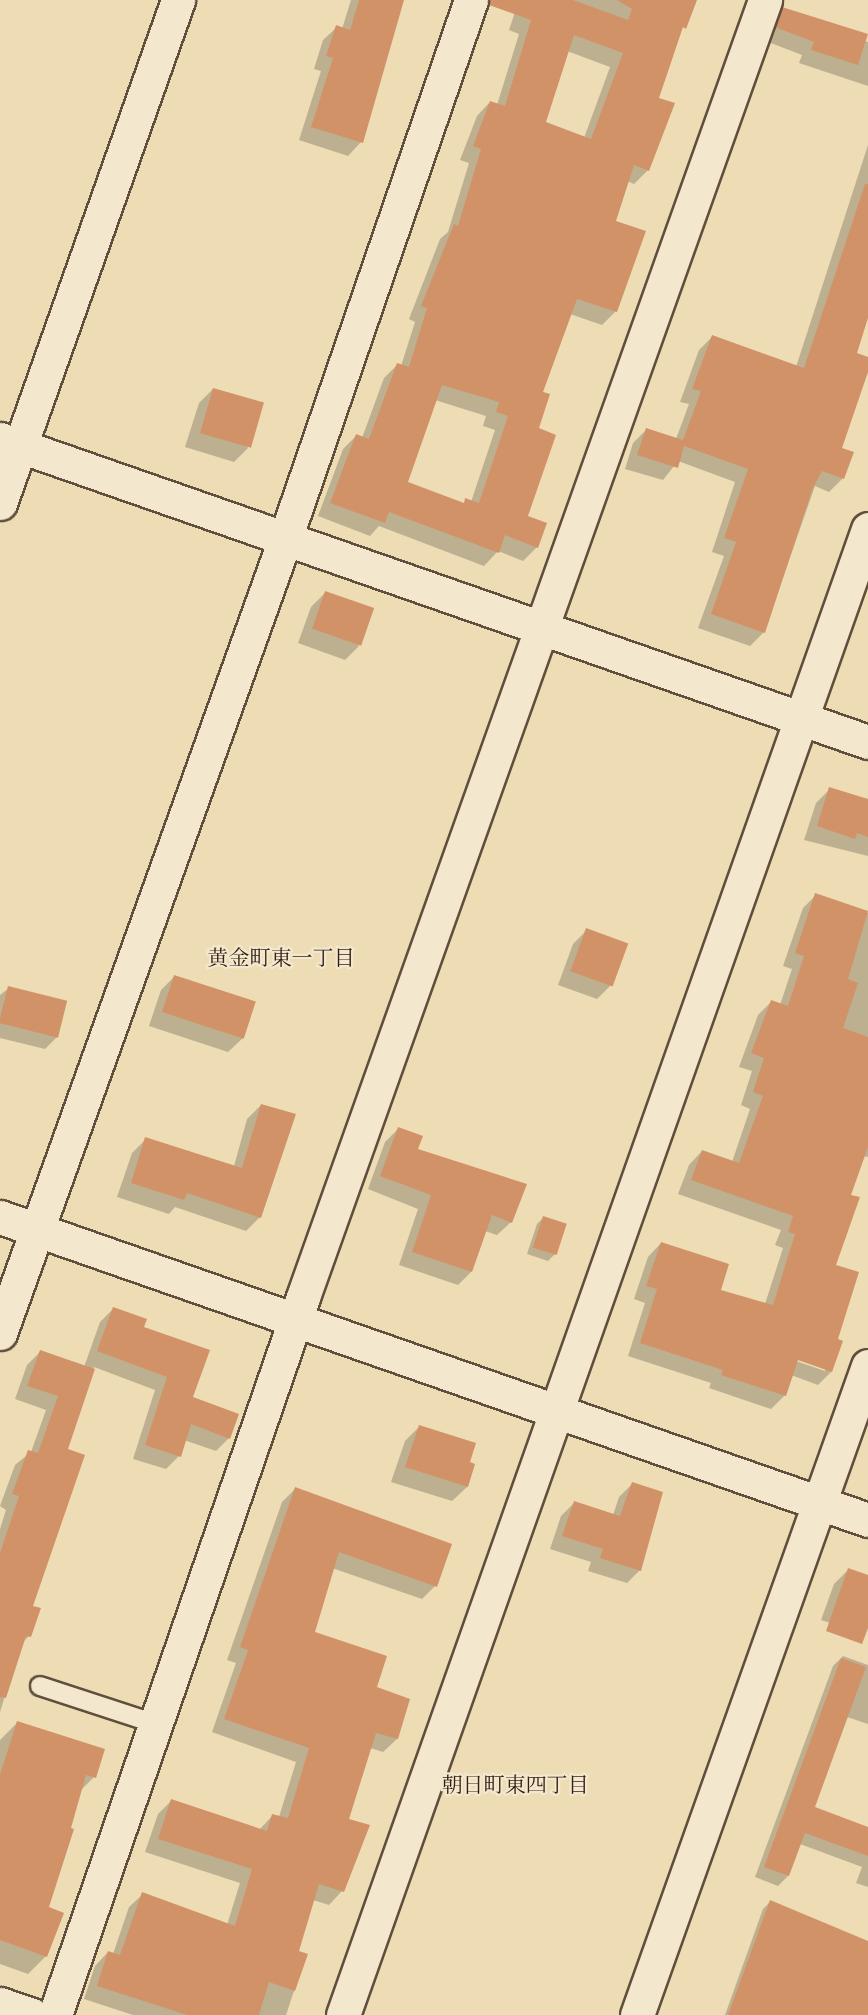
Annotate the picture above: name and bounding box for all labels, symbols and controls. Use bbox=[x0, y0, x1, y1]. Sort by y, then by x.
district label: 黄金町東一丁目 bbox=[208, 946, 354, 972]
district label: 朝日町東四丁目 bbox=[442, 1773, 588, 1799]

